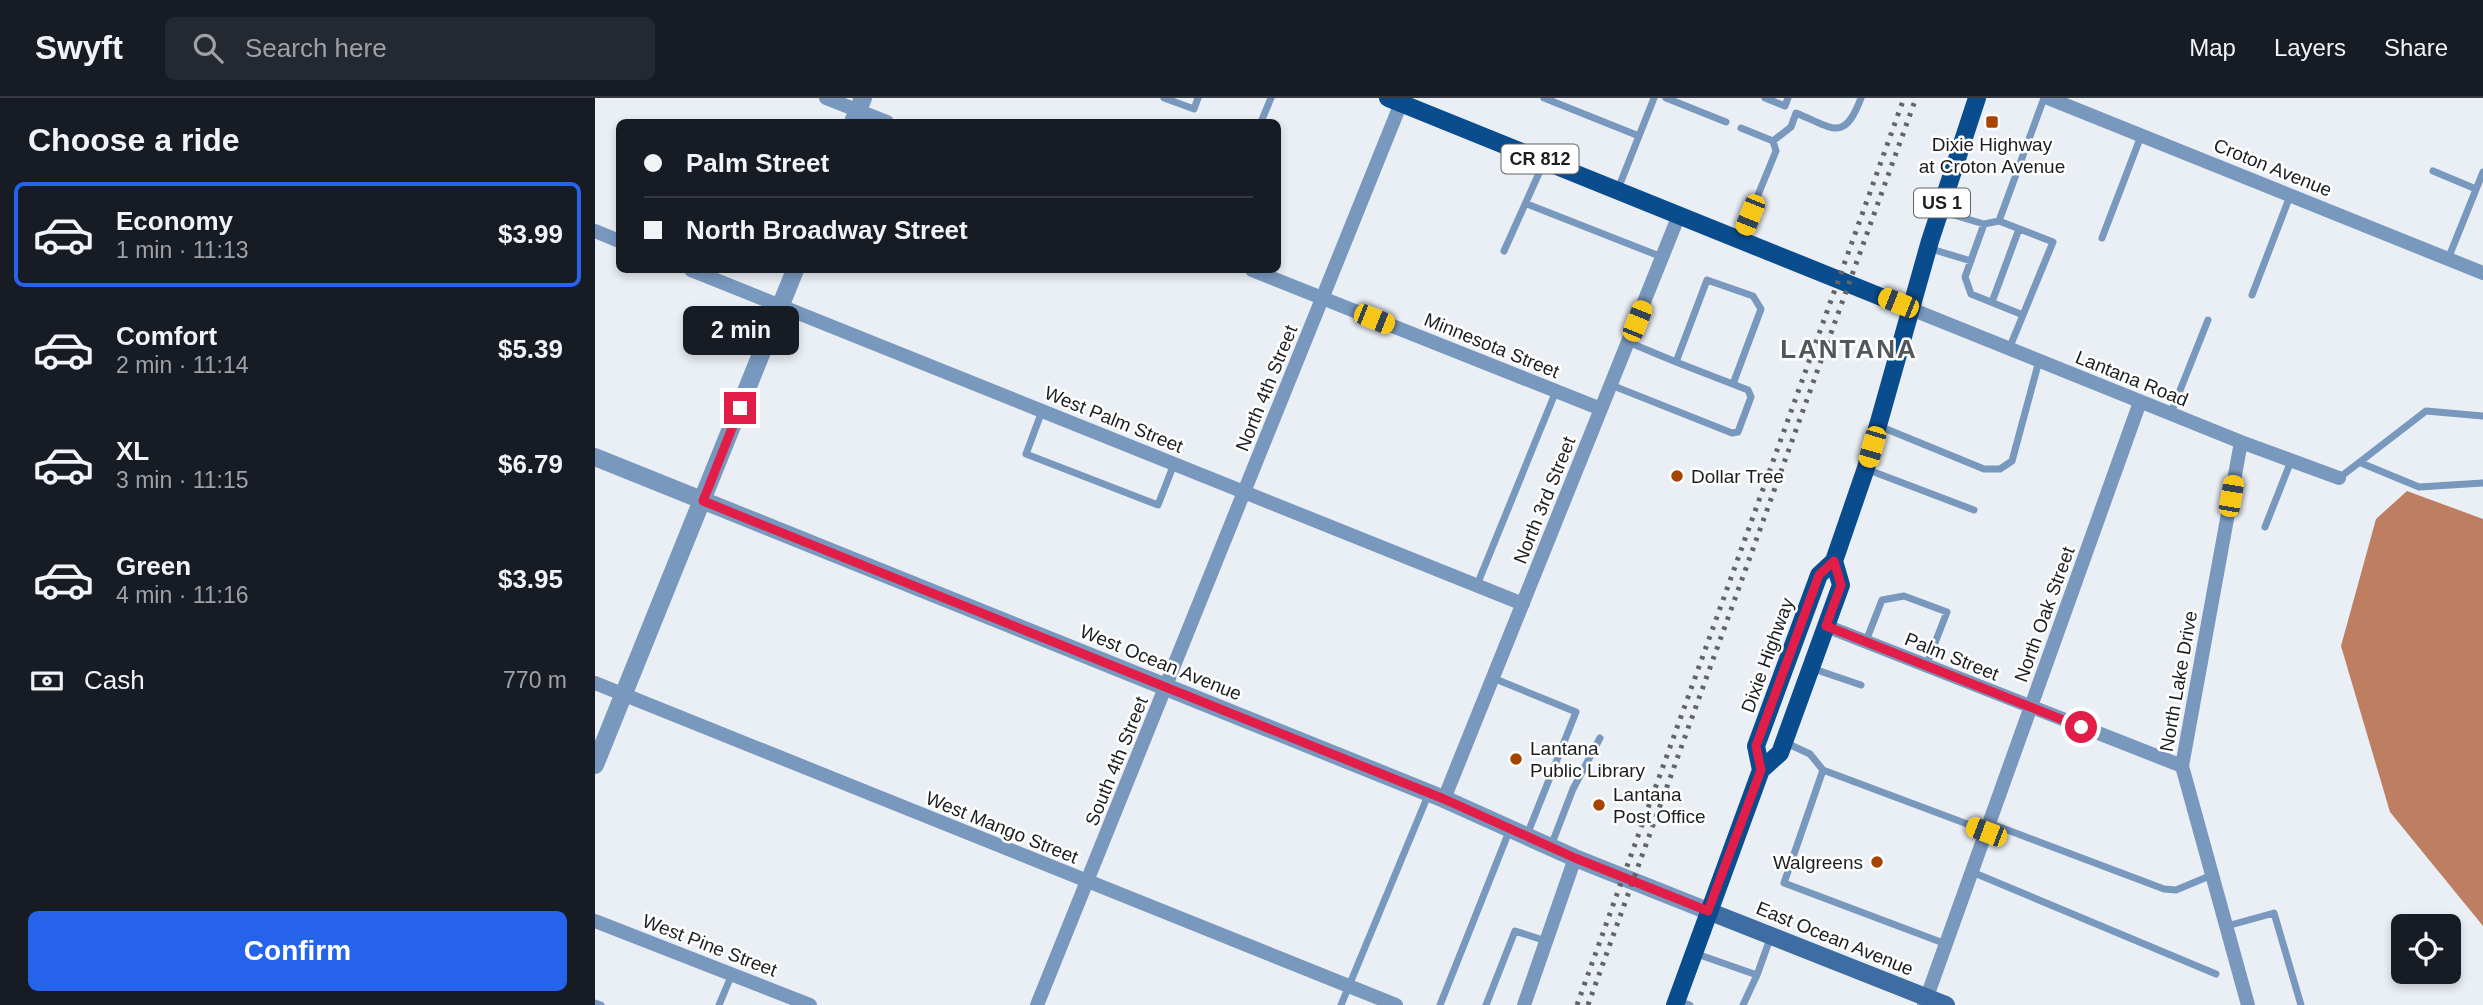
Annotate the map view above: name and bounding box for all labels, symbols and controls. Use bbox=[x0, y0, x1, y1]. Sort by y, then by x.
search box bbox=[165, 17, 655, 80]
text: Swyft bbox=[35, 29, 123, 66]
icon: search bbox=[189, 29, 227, 67]
text: Search here bbox=[245, 33, 387, 63]
text: Map bbox=[2189, 34, 2236, 61]
text: Layers bbox=[2274, 34, 2346, 61]
text: Share bbox=[2384, 34, 2448, 61]
marker: Dixie Highway at Croton Avenue bbox=[1984, 114, 2000, 130]
text: Choose a ride bbox=[28, 122, 240, 158]
place label: Dixie Highway at Croton Avenue bbox=[1919, 134, 2065, 177]
street label: Croton Avenue bbox=[2211, 134, 2335, 201]
road number: CR 812 bbox=[1501, 144, 1579, 174]
text: Palm Street bbox=[686, 148, 829, 178]
road number: US 1 bbox=[1914, 188, 1970, 218]
car bbox=[1733, 192, 1768, 238]
icon: car bbox=[32, 203, 95, 266]
text: Economy bbox=[116, 206, 233, 236]
text: North Broadway Street bbox=[686, 215, 968, 245]
text: $3.99 bbox=[498, 219, 563, 249]
text: 1 min · 11:13 bbox=[116, 237, 249, 263]
car bbox=[1875, 285, 1922, 321]
car bbox=[1620, 298, 1655, 344]
car bbox=[1351, 301, 1398, 337]
callout: 2 min bbox=[682, 306, 798, 356]
street label: Minnesota Street bbox=[1421, 309, 1563, 382]
text: 2 min bbox=[711, 317, 771, 343]
icon: car bbox=[32, 318, 95, 381]
text: Comfort bbox=[116, 321, 217, 351]
street label: North 4th Street bbox=[1232, 321, 1302, 454]
text: $5.39 bbox=[498, 334, 563, 364]
district label: LANTANA bbox=[1780, 334, 1918, 364]
street label: Lantana Road bbox=[2073, 346, 2191, 411]
text: 2 min · 11:14 bbox=[116, 352, 249, 378]
street label: West Palm Street bbox=[1042, 382, 1187, 457]
route end bbox=[724, 392, 756, 424]
car bbox=[1857, 424, 1888, 470]
icon: car bbox=[32, 433, 95, 496]
street label: North 3rd Street bbox=[1509, 433, 1580, 567]
text: XL bbox=[116, 436, 149, 466]
text: $6.79 bbox=[498, 449, 563, 479]
place label: Dollar Tree bbox=[1691, 466, 1784, 487]
text: 3 min · 11:15 bbox=[116, 467, 249, 493]
marker: Dollar Tree bbox=[1669, 468, 1685, 484]
car bbox=[2218, 473, 2245, 519]
street label: North Oak Street bbox=[2010, 543, 2079, 685]
icon: car bbox=[32, 548, 95, 611]
text: Green bbox=[116, 551, 191, 581]
text: $3.95 bbox=[498, 564, 563, 594]
text: 4 min · 11:16 bbox=[116, 582, 249, 608]
street label: Dixie Highway bbox=[1737, 595, 1798, 715]
street label: North Lake Drive bbox=[2156, 609, 2201, 753]
street label: West Ocean Avenue bbox=[1077, 620, 1245, 705]
street label: Palm Street bbox=[1902, 628, 2002, 685]
icon: cash bbox=[28, 662, 66, 700]
text: Cash bbox=[84, 665, 145, 695]
text: 770 m bbox=[503, 667, 567, 693]
street label: South 4th Street bbox=[1081, 693, 1152, 829]
route start bbox=[2065, 711, 2097, 743]
place label: Lantana Public Library bbox=[1530, 738, 1646, 781]
marker: Lantana Public Library bbox=[1508, 751, 1524, 767]
place label: Lantana Post Office bbox=[1613, 784, 1706, 827]
street label: West Mango Street bbox=[923, 787, 1082, 868]
marker: Lantana Post Office bbox=[1591, 797, 1607, 813]
car bbox=[1963, 815, 2010, 849]
place label: Walgreens bbox=[1773, 852, 1863, 873]
marker: Walgreens bbox=[1869, 854, 1885, 870]
street label: East Ocean Avenue bbox=[1753, 897, 1916, 980]
street label: West Pine Street bbox=[640, 910, 781, 981]
button: Confirm bbox=[28, 911, 567, 991]
map controls bbox=[2391, 914, 2461, 984]
button: locate bbox=[2391, 914, 2461, 984]

